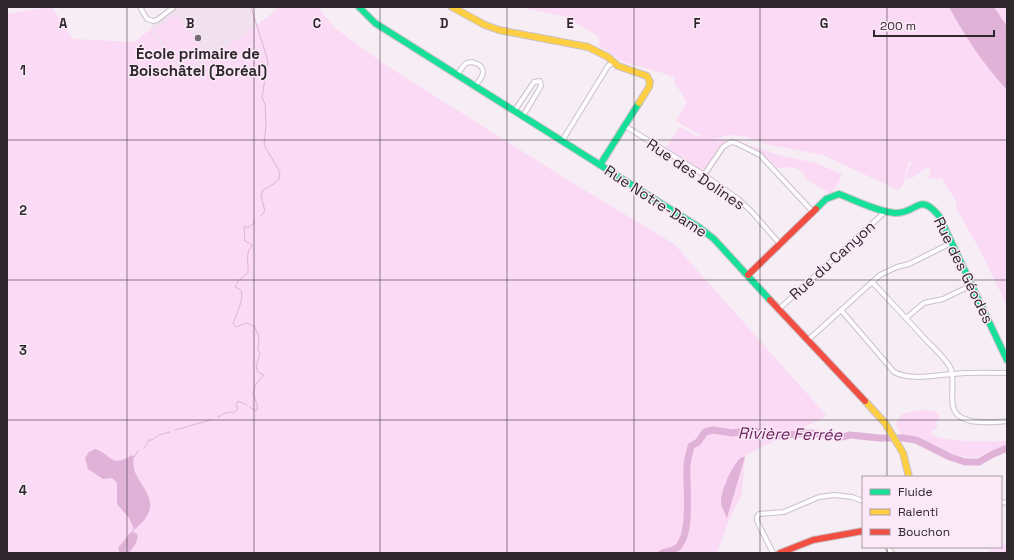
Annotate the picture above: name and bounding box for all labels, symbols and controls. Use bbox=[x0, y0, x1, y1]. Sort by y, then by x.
scale bar bbox=[874, 12, 994, 38]
text: A bbox=[59, 15, 68, 32]
text: B bbox=[186, 15, 195, 32]
text: C bbox=[313, 15, 321, 32]
text: D bbox=[440, 15, 449, 32]
text: E bbox=[566, 15, 574, 32]
text: F bbox=[694, 15, 701, 32]
text: G bbox=[820, 15, 828, 32]
text: 200 m bbox=[880, 18, 916, 34]
marker: École primaire de Boischâtel (Boréal) bbox=[193, 33, 203, 43]
place label: École primaire de Boischâtel (Boréal) bbox=[129, 44, 267, 80]
text: 1 bbox=[20, 62, 26, 79]
street label: Rue des Dolines bbox=[643, 134, 749, 214]
street label: Rue Notre-Dame bbox=[601, 161, 711, 241]
text: 2 bbox=[19, 202, 27, 219]
street label: Rue des Géodes bbox=[930, 214, 998, 326]
street label: Rue du Canyon bbox=[785, 216, 879, 304]
text: 3 bbox=[19, 342, 27, 359]
water label: Rivière Ferrée bbox=[738, 423, 843, 445]
legend bbox=[862, 476, 1002, 548]
text: 4 bbox=[19, 482, 27, 499]
text: Fluide bbox=[898, 484, 933, 500]
text: Ralenti bbox=[898, 504, 938, 520]
text: Bouchon bbox=[898, 524, 950, 540]

